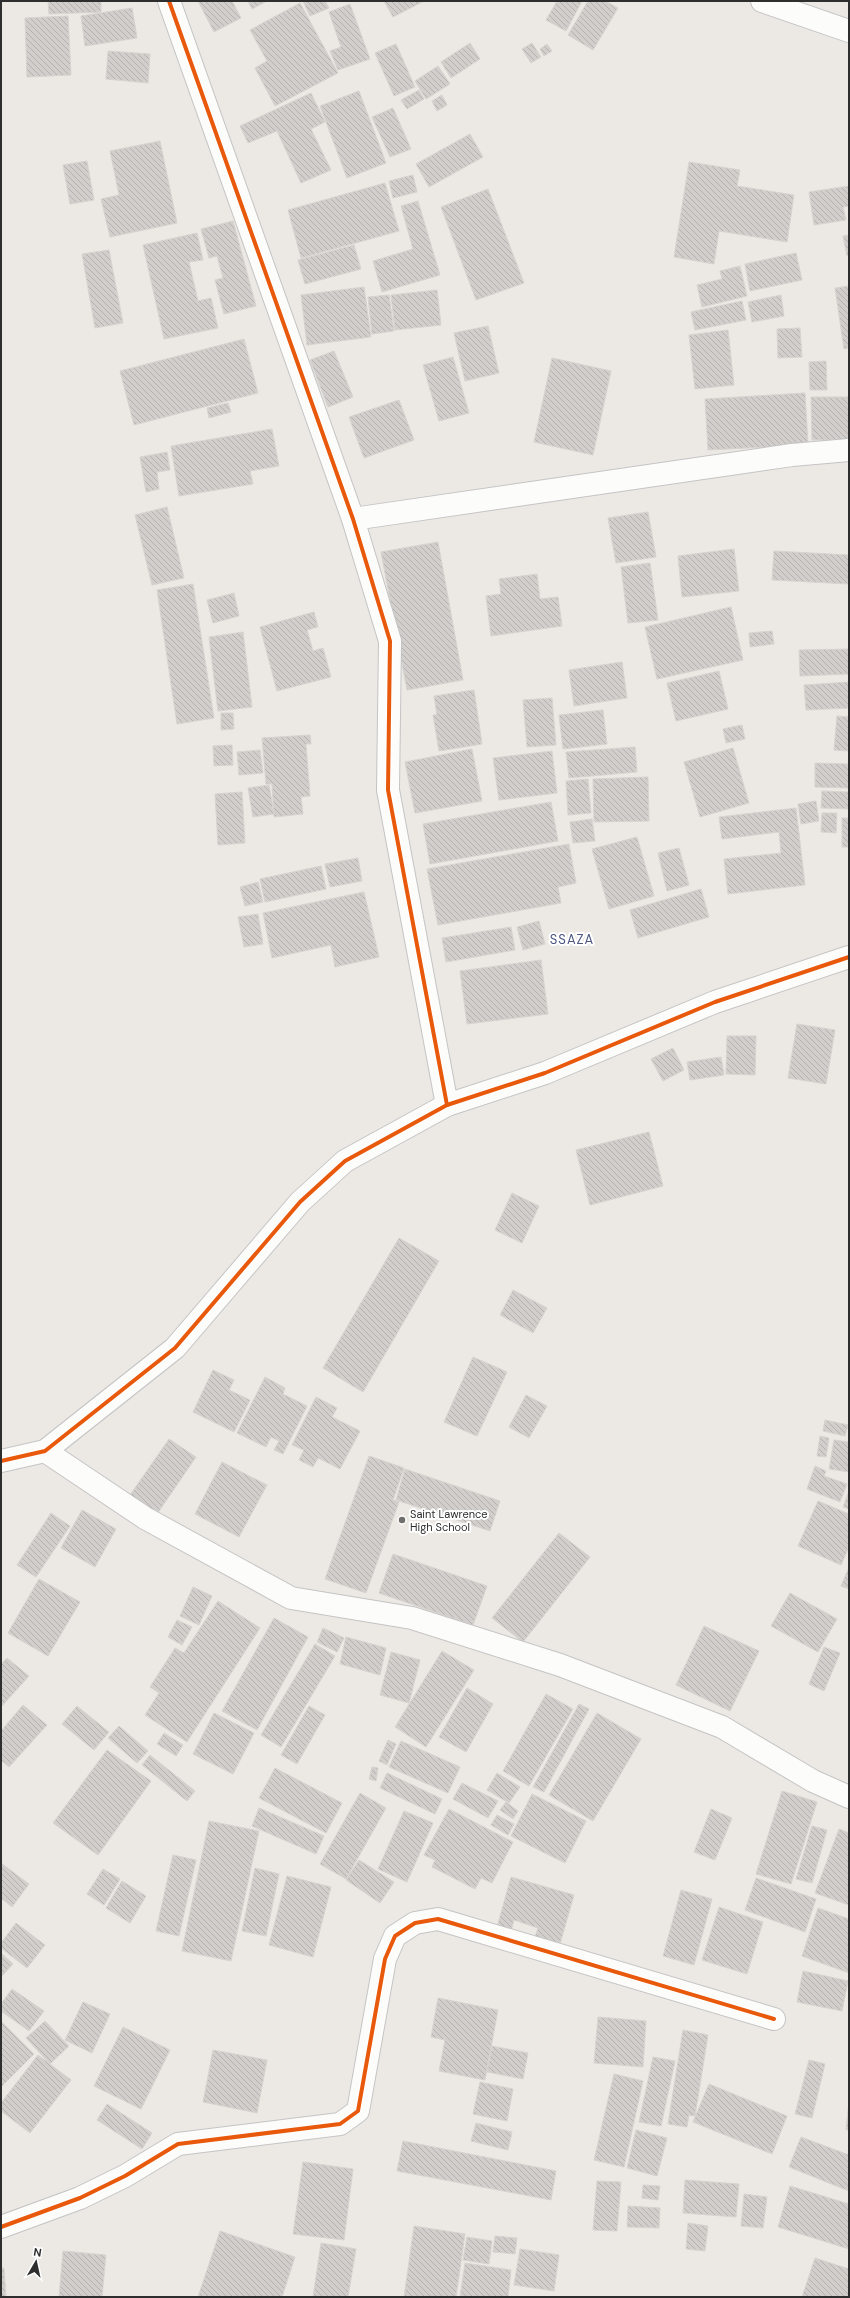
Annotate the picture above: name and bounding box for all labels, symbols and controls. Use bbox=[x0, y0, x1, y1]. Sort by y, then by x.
district label: SSAZA bbox=[550, 931, 594, 948]
place label: Saint Lawrence High School bbox=[410, 1507, 488, 1534]
marker: Saint Lawrence High School bbox=[397, 1515, 407, 1525]
north arrow bbox=[16, 2242, 56, 2282]
text: N bbox=[33, 2245, 43, 2260]

